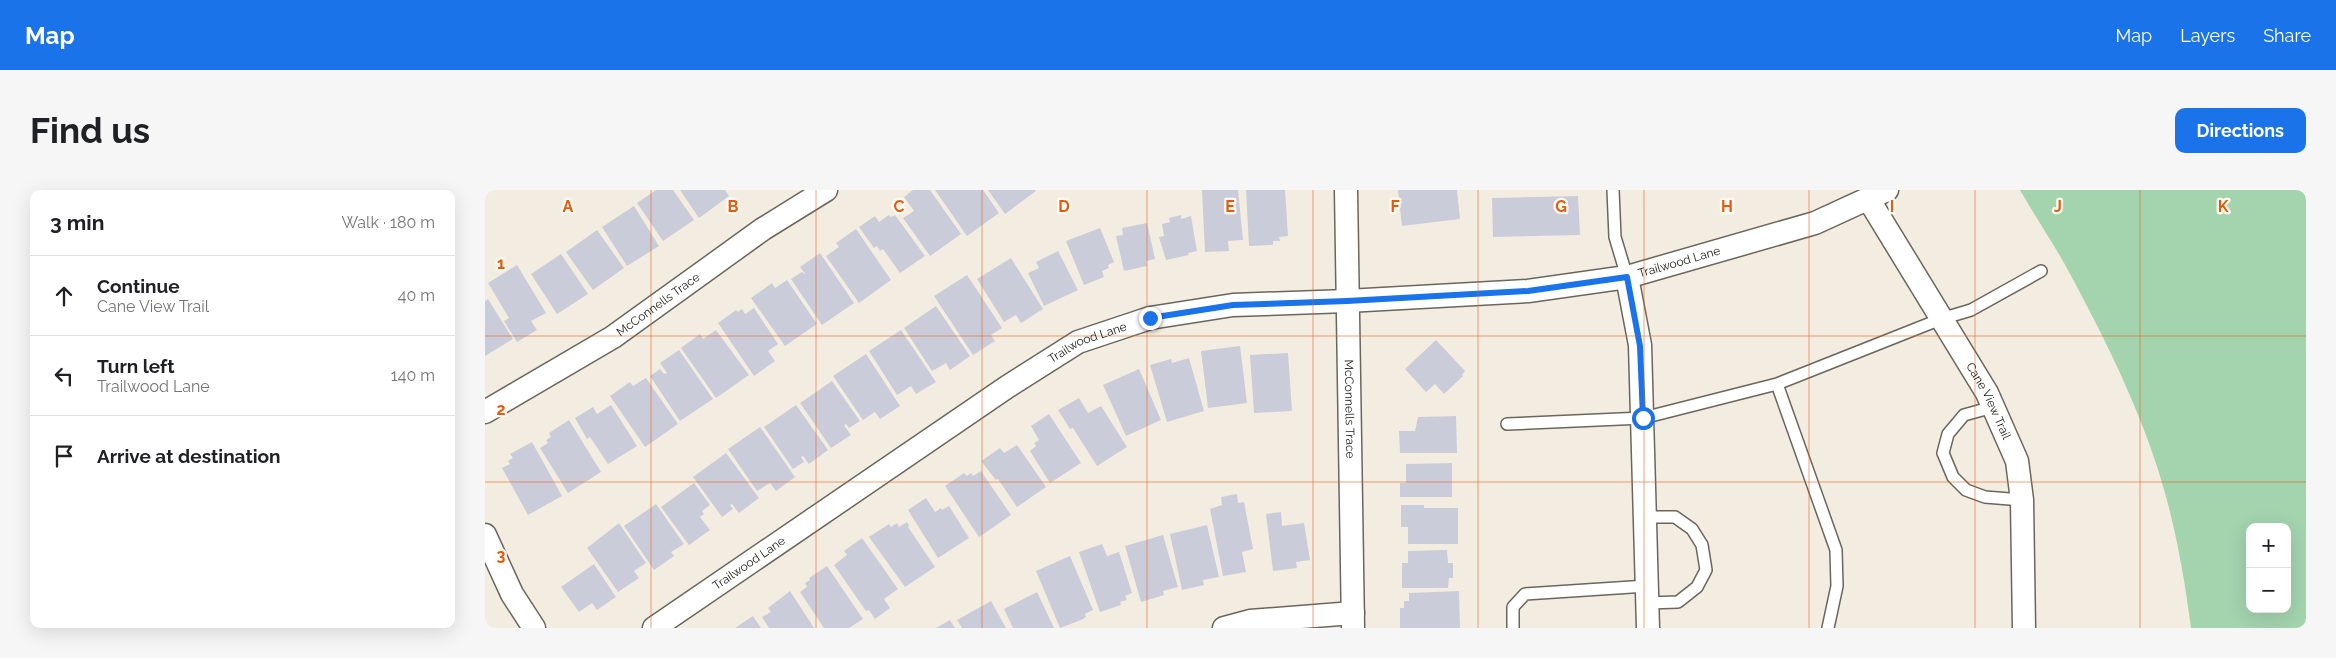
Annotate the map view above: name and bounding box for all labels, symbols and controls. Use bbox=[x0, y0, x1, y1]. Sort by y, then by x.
text: Map bbox=[25, 21, 75, 50]
text: Map bbox=[2116, 25, 2152, 46]
text: Layers bbox=[2180, 25, 2235, 46]
text: Share bbox=[2263, 25, 2311, 46]
button: Directions bbox=[2175, 108, 2306, 153]
text: Find us bbox=[30, 110, 150, 151]
text: A bbox=[563, 197, 574, 216]
text: B bbox=[728, 197, 739, 216]
text: C bbox=[894, 197, 905, 216]
text: D bbox=[1058, 197, 1070, 216]
text: E bbox=[1225, 197, 1235, 216]
text: F bbox=[1390, 197, 1400, 216]
text: G bbox=[1555, 197, 1567, 216]
text: H bbox=[1721, 197, 1733, 216]
text: I bbox=[1890, 197, 1894, 216]
text: J bbox=[2054, 197, 2062, 216]
text: K bbox=[2218, 197, 2229, 216]
text: 3 min bbox=[50, 210, 104, 235]
text: Walk · 180 m bbox=[341, 213, 435, 232]
street label: Trailwood Lane bbox=[1637, 244, 1722, 280]
text: 1 bbox=[497, 254, 505, 273]
street label: McConnells Trace bbox=[614, 270, 702, 339]
text: Continue bbox=[97, 275, 180, 297]
icon: ahead bbox=[50, 282, 78, 310]
text: 40 m bbox=[398, 286, 435, 305]
text: Cane View Trail bbox=[97, 297, 209, 316]
route end bbox=[1139, 307, 1162, 330]
street label: Trailwood Lane bbox=[1046, 319, 1128, 366]
text: Turn left bbox=[97, 355, 174, 377]
street label: McConnells Trace bbox=[1342, 359, 1357, 459]
street label: Cane View Trail bbox=[1963, 360, 2014, 442]
icon: left bbox=[50, 362, 78, 390]
text: 140 m bbox=[391, 366, 435, 385]
text: Trailwood Lane bbox=[97, 377, 210, 396]
text: 2 bbox=[496, 400, 506, 419]
route start bbox=[1632, 407, 1655, 430]
icon: arrive bbox=[50, 442, 78, 470]
text: Arrive at destination bbox=[97, 445, 281, 467]
map controls bbox=[2246, 523, 2291, 613]
button: + bbox=[2246, 523, 2291, 568]
street label: Trailwood Lane bbox=[710, 534, 788, 593]
text: 3 bbox=[497, 546, 506, 565]
button: − bbox=[2246, 568, 2291, 613]

